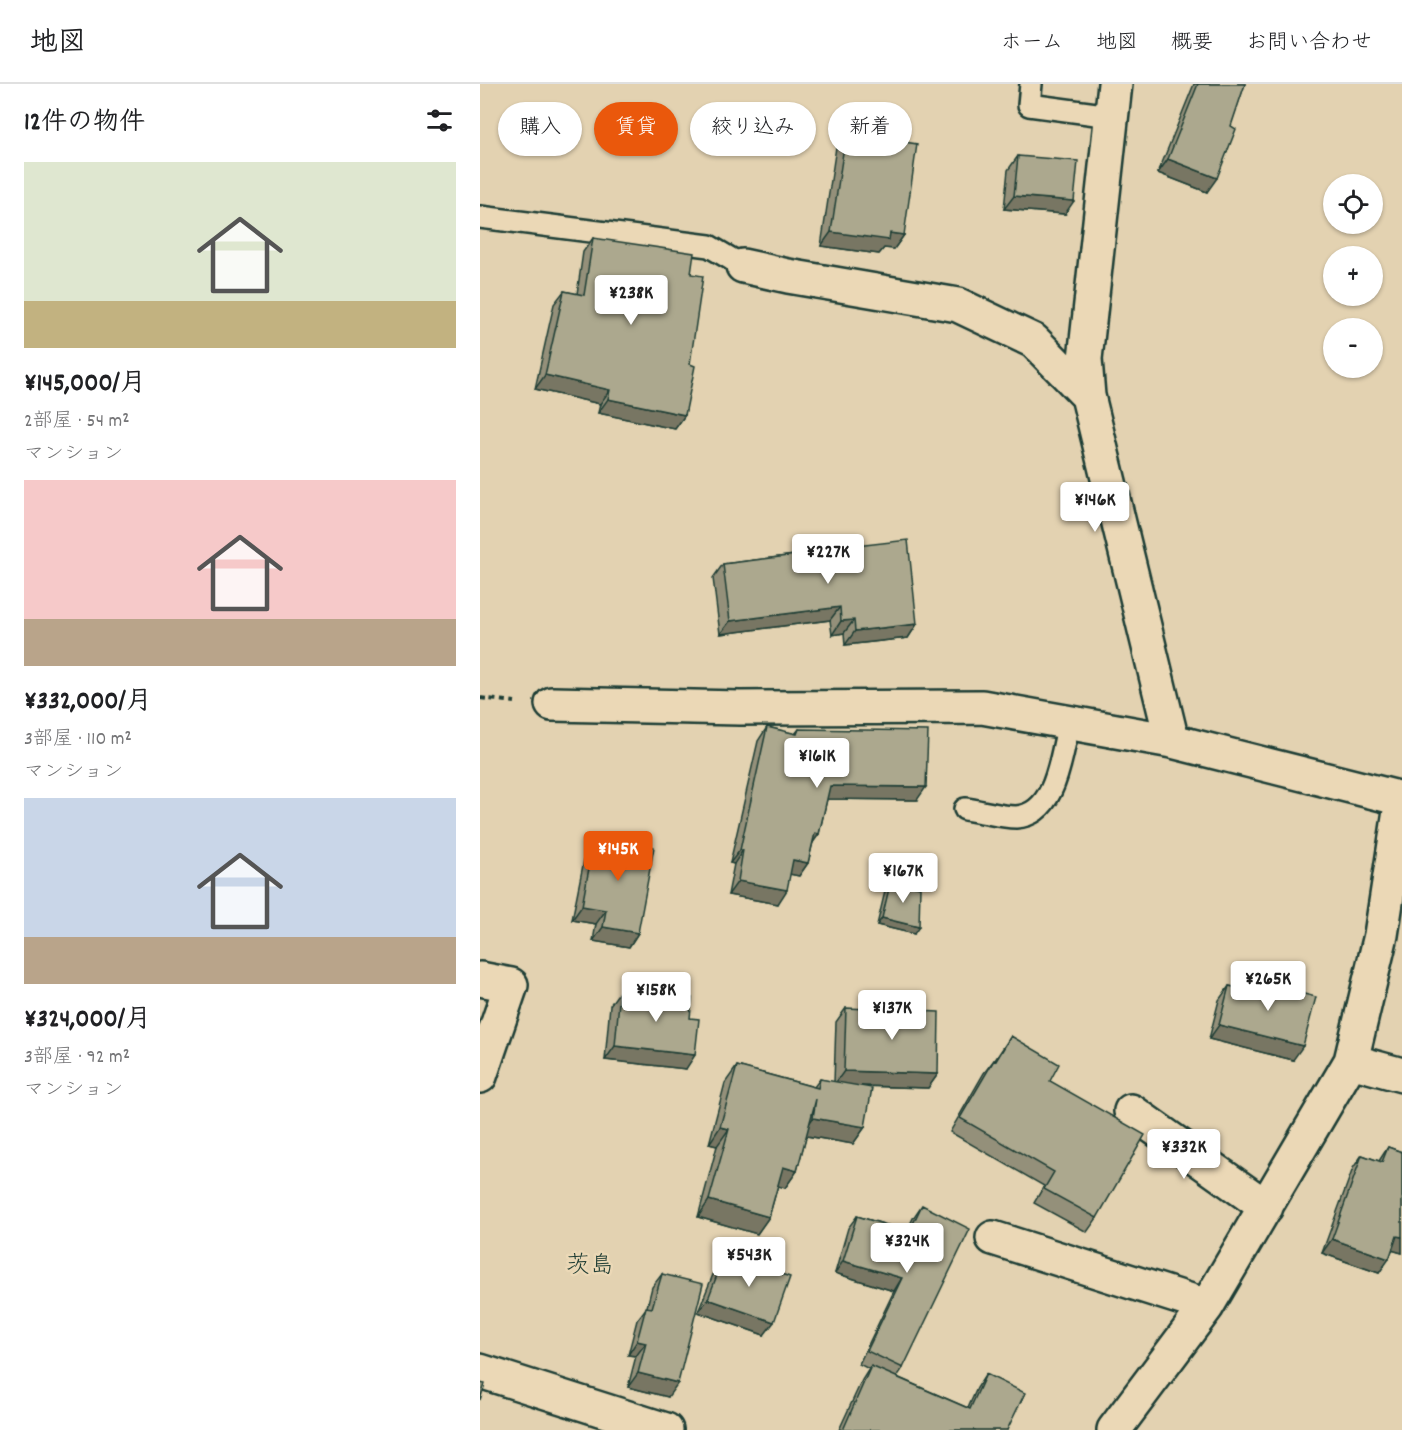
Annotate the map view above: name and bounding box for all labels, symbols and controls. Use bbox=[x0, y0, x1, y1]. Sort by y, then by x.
text: 地図 bbox=[30, 25, 86, 65]
text: ホーム bbox=[1001, 29, 1063, 59]
text: 地図 bbox=[1096, 29, 1138, 59]
text: 概要 bbox=[1171, 29, 1213, 59]
text: お問い合わせ bbox=[1246, 29, 1372, 59]
chip: 購入 bbox=[498, 102, 582, 156]
chip: 賃貸 bbox=[594, 102, 678, 156]
chip: 絞り込み bbox=[690, 102, 816, 156]
chip: 新着 bbox=[828, 102, 912, 156]
icon: filters bbox=[423, 104, 456, 137]
text: 12件の物件 bbox=[24, 105, 145, 142]
map controls bbox=[1323, 174, 1383, 378]
button: locate bbox=[1323, 174, 1383, 234]
icon: home bbox=[186, 201, 294, 309]
button: + bbox=[1323, 246, 1383, 306]
pin: ¥238K bbox=[589, 275, 673, 326]
text: ¥238K bbox=[609, 280, 653, 308]
button: − bbox=[1323, 318, 1383, 378]
text: ¥145,000/月 bbox=[24, 366, 146, 403]
text: 2部屋 · 54 m² bbox=[24, 408, 130, 436]
text: マンション bbox=[24, 441, 123, 469]
pin: ¥146K bbox=[1053, 482, 1137, 533]
text: ¥146K bbox=[1074, 487, 1116, 515]
icon: home bbox=[186, 519, 294, 627]
pin: ¥227K bbox=[786, 534, 870, 585]
text: ¥227K bbox=[806, 539, 850, 567]
text: ¥332,000/月 bbox=[24, 684, 152, 721]
text: 3部屋 · 110 m² bbox=[24, 726, 132, 754]
pin: ¥161K bbox=[775, 738, 859, 789]
text: ¥161K bbox=[798, 743, 836, 771]
text: マンション bbox=[24, 759, 123, 787]
pin: ¥145K bbox=[576, 831, 660, 882]
text: ¥145K bbox=[598, 836, 638, 864]
icon: home bbox=[186, 837, 294, 945]
pin: ¥167K bbox=[861, 853, 945, 904]
text: ¥167K bbox=[883, 858, 923, 886]
pin: ¥265K bbox=[1226, 961, 1310, 1012]
text: ¥265K bbox=[1245, 966, 1291, 994]
pin: ¥158K bbox=[614, 972, 698, 1023]
text: ¥158K bbox=[636, 977, 676, 1005]
pin: ¥137K bbox=[850, 990, 934, 1041]
text: ¥137K bbox=[872, 995, 912, 1023]
text: ¥324,000/月 bbox=[24, 1002, 151, 1039]
text: 3部屋 · 92 m² bbox=[24, 1044, 130, 1072]
text: マンション bbox=[24, 1077, 123, 1105]
pin: ¥332K bbox=[1142, 1129, 1226, 1180]
text: ¥332K bbox=[1161, 1134, 1207, 1162]
pin: ¥324K bbox=[865, 1223, 949, 1274]
text: ¥324K bbox=[885, 1228, 929, 1256]
pin: ¥543K bbox=[707, 1237, 791, 1288]
text: ¥543K bbox=[726, 1242, 772, 1270]
district label: 茨島 bbox=[566, 1250, 614, 1284]

